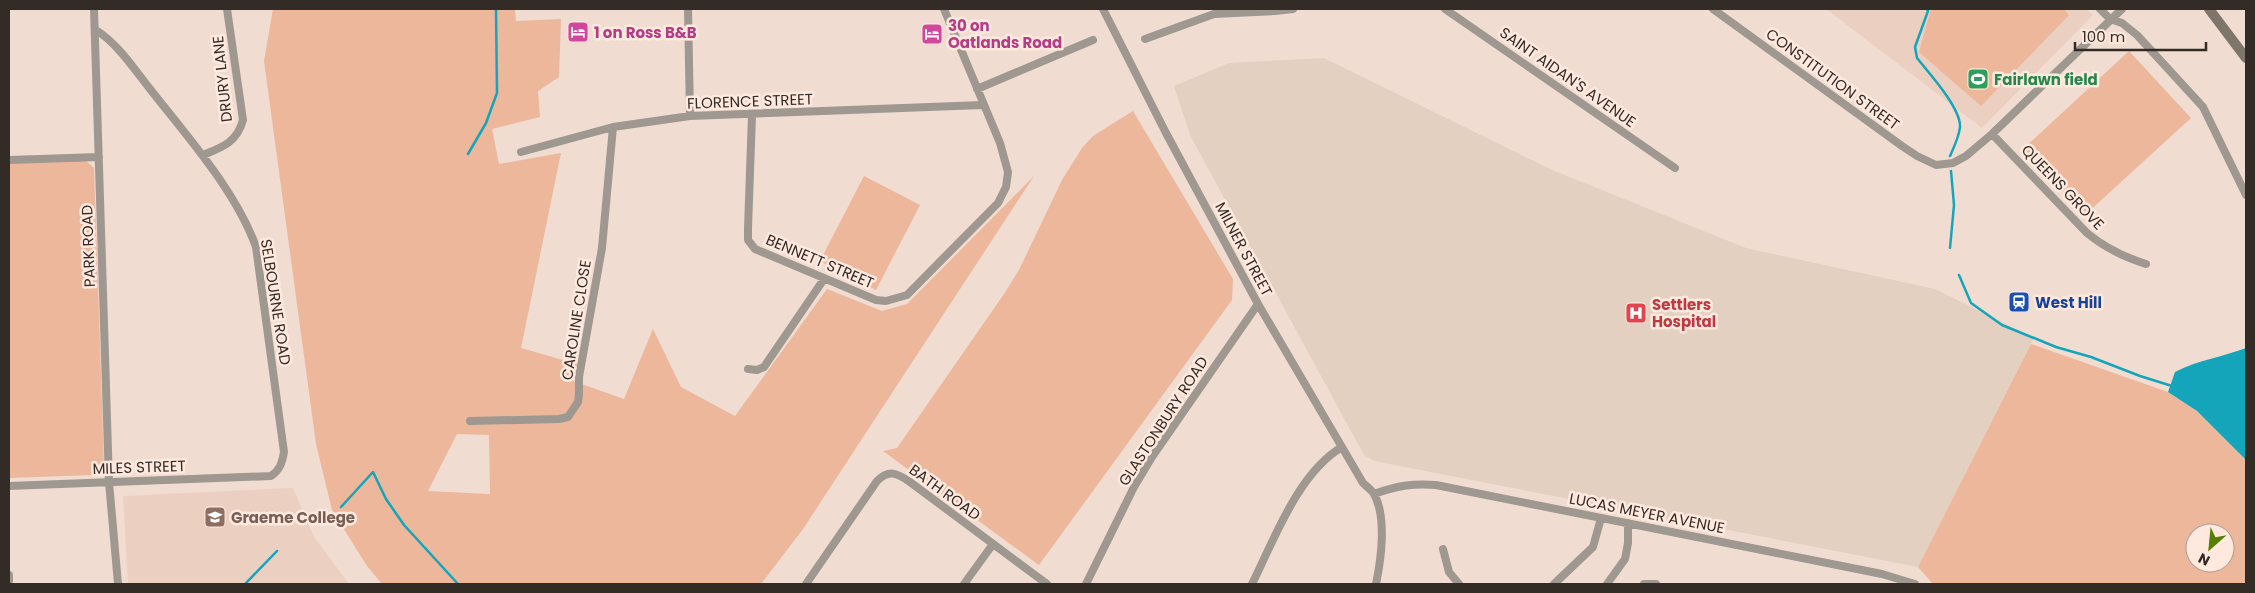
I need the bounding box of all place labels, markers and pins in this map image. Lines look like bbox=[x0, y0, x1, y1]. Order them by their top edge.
place label: 30 on Oatlands Road bbox=[948, 15, 1062, 53]
hotel icon: 1 on Ross B&B bbox=[566, 20, 590, 44]
place label: 1 on Ross B&B bbox=[594, 22, 697, 43]
hotel icon: 30 on Oatlands Road bbox=[920, 22, 944, 46]
sports icon: Fairlawn field bbox=[1966, 67, 1990, 91]
place label: Fairlawn field bbox=[1994, 69, 2098, 90]
station icon: West Hill bbox=[2007, 290, 2031, 314]
place label: West Hill bbox=[2035, 292, 2102, 313]
place label: Settlers Hospital bbox=[1652, 294, 1716, 332]
hospital icon: Settlers Hospital bbox=[1624, 301, 1648, 325]
school or university icon: Graeme College bbox=[203, 505, 227, 529]
place label: Graeme College bbox=[231, 507, 355, 528]

